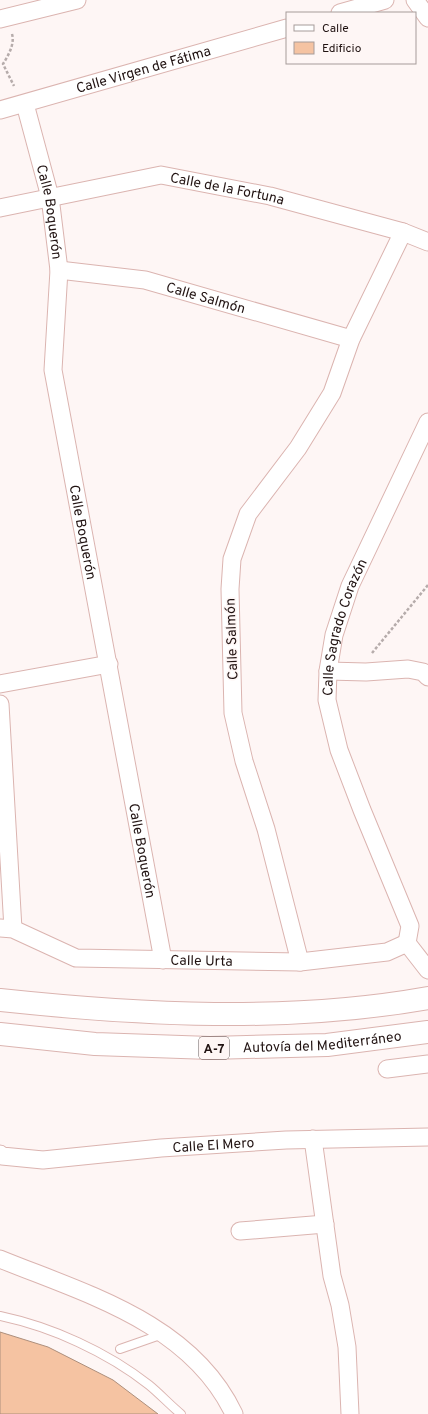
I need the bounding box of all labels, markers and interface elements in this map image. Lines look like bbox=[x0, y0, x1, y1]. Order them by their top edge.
legend bbox=[286, 12, 416, 64]
text: Calle bbox=[322, 21, 349, 37]
text: Edificio bbox=[322, 41, 362, 57]
street label: Calle Virgen de Fátima bbox=[74, 43, 213, 98]
street label: Calle Boquerón bbox=[32, 163, 65, 261]
street label: Calle de la Fortuna bbox=[169, 170, 286, 209]
street label: Calle Salmón bbox=[164, 279, 247, 318]
street label: Calle Boquerón bbox=[65, 484, 99, 581]
street label: Calle Sagrado Corazón bbox=[320, 556, 372, 696]
street label: Calle Salmón bbox=[223, 598, 242, 680]
street label: Calle Boquerón bbox=[124, 802, 158, 900]
street label: Calle Urta bbox=[170, 953, 233, 971]
street label: Autovía del Mediterráneo bbox=[243, 1028, 403, 1057]
road number: A-7 bbox=[199, 1037, 229, 1059]
street label: Calle El Mero bbox=[172, 1135, 255, 1157]

